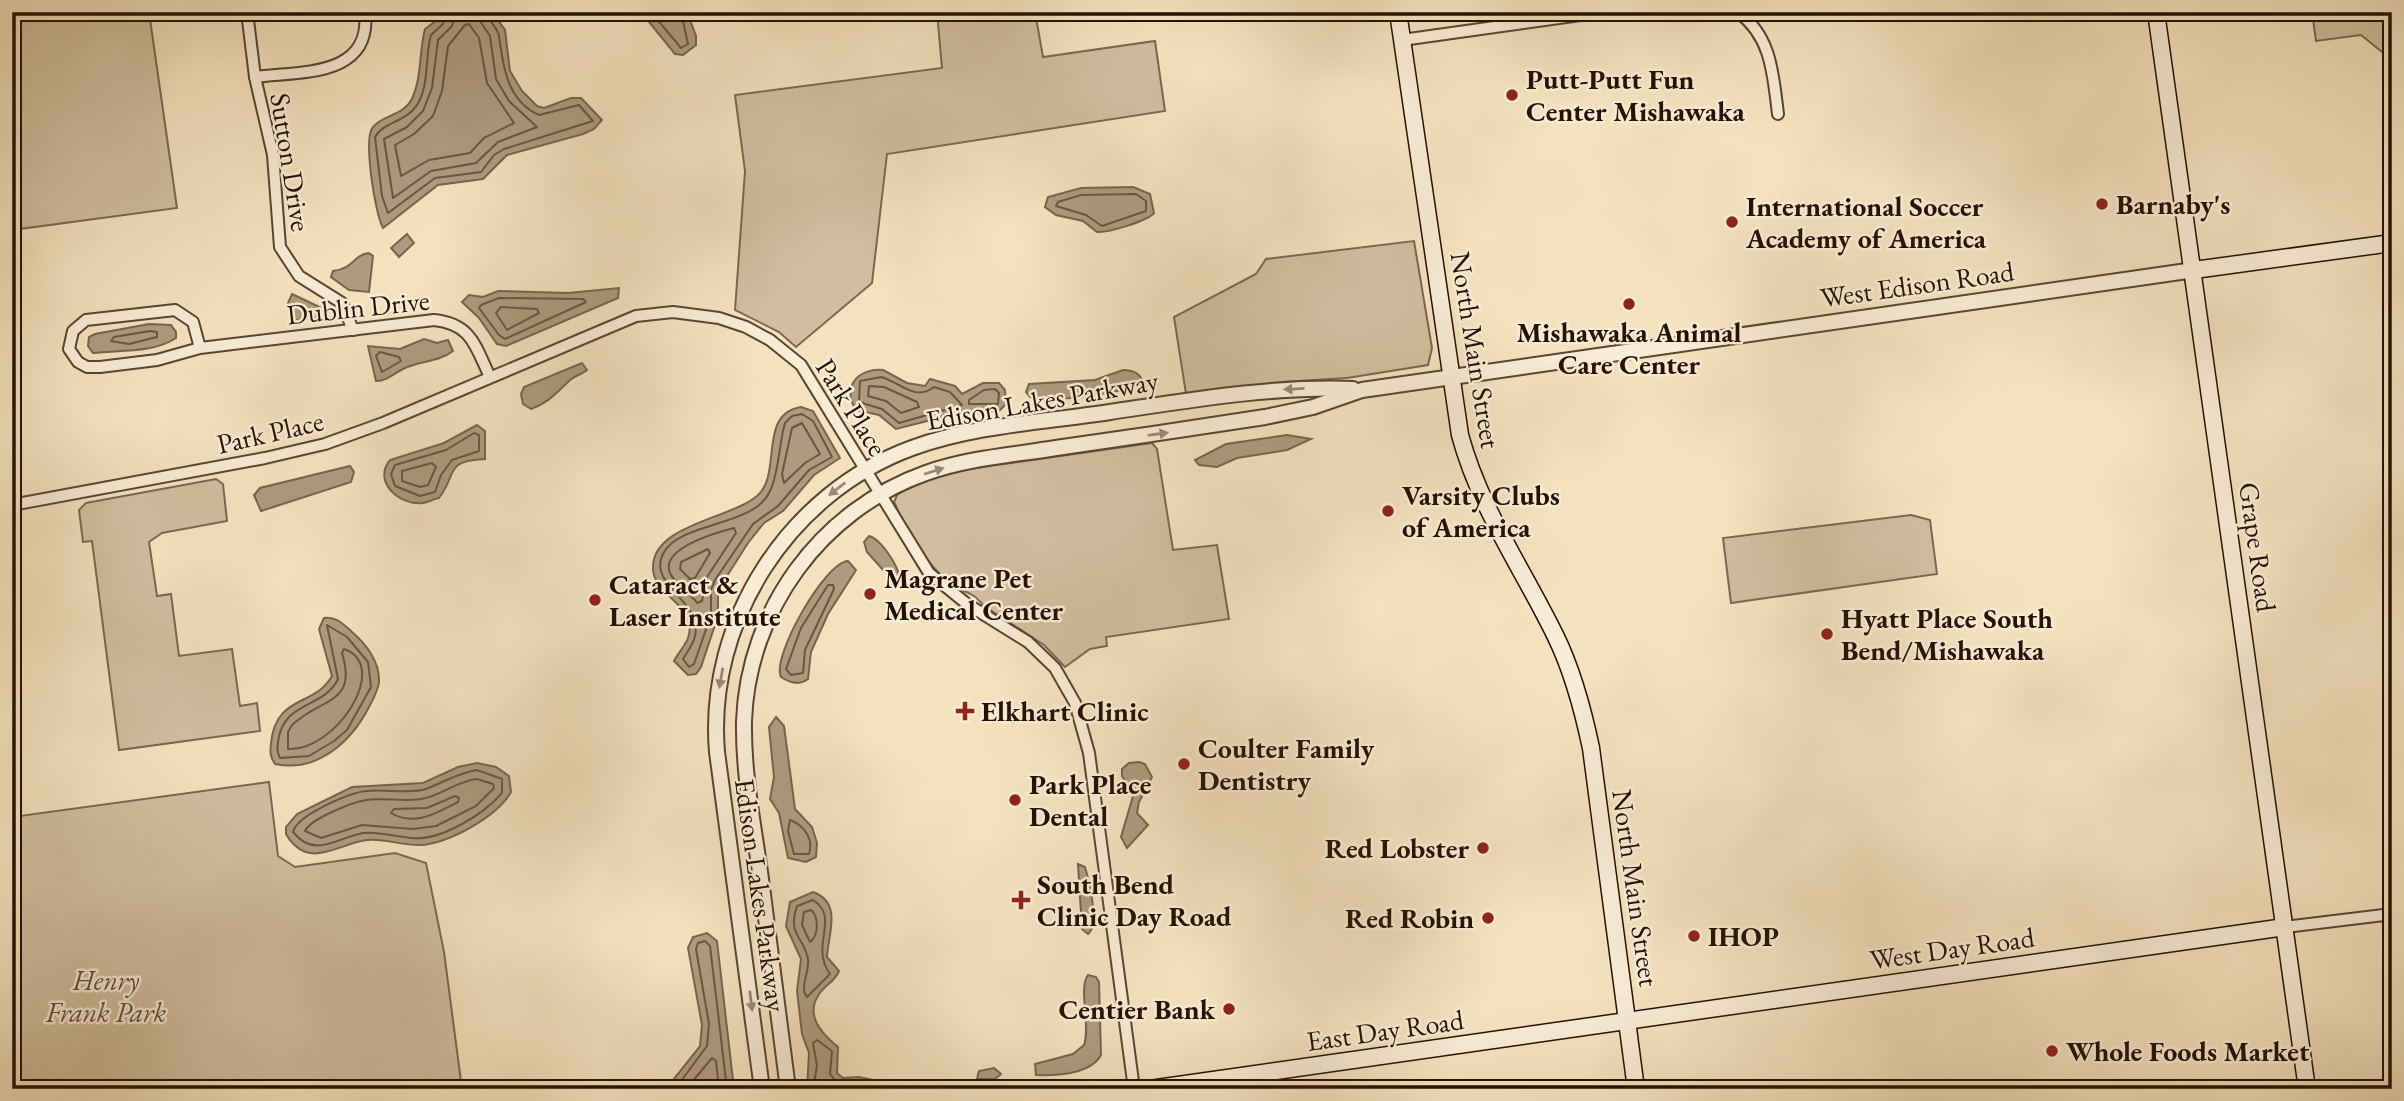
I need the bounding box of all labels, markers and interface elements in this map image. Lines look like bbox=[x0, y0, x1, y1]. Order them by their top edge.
place label: Putt-Putt Fun Center Mishawaka bbox=[1526, 61, 1746, 129]
marker: Putt-Putt Fun Center Mishawaka bbox=[1504, 87, 1520, 103]
street label: Sutton Drive bbox=[262, 90, 320, 234]
place label: Barnaby's bbox=[2116, 186, 2230, 222]
place label: International Soccer Academy of America bbox=[1745, 188, 1987, 256]
marker: Barnaby's bbox=[2094, 196, 2110, 212]
marker: International Soccer Academy of America bbox=[1724, 214, 1740, 230]
street label: North Main Street bbox=[1443, 249, 1509, 451]
street label: West Edison Road bbox=[1818, 252, 2017, 315]
street label: Dublin Drive bbox=[285, 282, 431, 332]
marker: Mishawaka Animal Care Center bbox=[1621, 296, 1637, 312]
place label: Mishawaka Animal Care Center bbox=[1516, 314, 1742, 382]
street label: Park Place bbox=[808, 351, 896, 463]
street label: Edison Lakes Parkway bbox=[923, 362, 1162, 438]
one-way arrow bbox=[1282, 384, 1304, 395]
street label: Park Place bbox=[213, 402, 327, 462]
one-way arrow bbox=[1147, 428, 1169, 439]
one-way arrow bbox=[923, 465, 944, 476]
place label: Varsity Clubs of America bbox=[1402, 477, 1560, 545]
street label: Grape Road bbox=[2231, 480, 2285, 615]
one-way arrow bbox=[829, 482, 847, 497]
marker: Varsity Clubs of America bbox=[1380, 503, 1396, 519]
place label: Magrane Pet Medical Center bbox=[884, 560, 1064, 628]
place label: Cataract & Laser Institute bbox=[609, 566, 781, 634]
marker: Magrane Pet Medical Center bbox=[862, 586, 878, 602]
marker: Cataract & Laser Institute bbox=[587, 592, 603, 608]
place label: Hyatt Place South Bend/Mishawaka bbox=[1841, 600, 2053, 668]
marker: Hyatt Place South Bend/Mishawaka bbox=[1819, 626, 1835, 642]
one-way arrow bbox=[715, 667, 726, 689]
place label: Elkhart Clinic bbox=[981, 693, 1149, 729]
marker: Elkhart Clinic bbox=[955, 701, 975, 721]
place label: Coulter Family Dentistry bbox=[1198, 730, 1375, 798]
marker: Coulter Family Dentistry bbox=[1176, 756, 1192, 772]
place label: Park Place Dental bbox=[1029, 766, 1151, 834]
street label: Edison Lakes Parkway bbox=[727, 776, 795, 1015]
street label: North Main Street bbox=[1604, 787, 1668, 989]
marker: Park Place Dental bbox=[1007, 792, 1023, 808]
place label: Red Lobster bbox=[1325, 830, 1469, 866]
marker: Red Lobster bbox=[1475, 840, 1491, 856]
place label: South Bend Clinic Day Road bbox=[1037, 866, 1232, 934]
marker: South Bend Clinic Day Road bbox=[1011, 890, 1031, 910]
place label: Red Robin bbox=[1345, 900, 1474, 936]
marker: Red Robin bbox=[1480, 910, 1496, 926]
place label: IHOP bbox=[1708, 918, 1779, 954]
street label: West Day Road bbox=[1867, 919, 2037, 977]
marker: IHOP bbox=[1686, 928, 1702, 944]
park label: Henry Frank Park bbox=[45, 962, 167, 1030]
one-way arrow bbox=[745, 990, 756, 1012]
place label: Centier Bank bbox=[1058, 991, 1216, 1027]
marker: Centier Bank bbox=[1221, 1001, 1237, 1017]
street label: East Day Road bbox=[1304, 1001, 1467, 1059]
place label: Whole Foods Market bbox=[2066, 1033, 2310, 1069]
marker: Whole Foods Market bbox=[2044, 1043, 2060, 1059]

